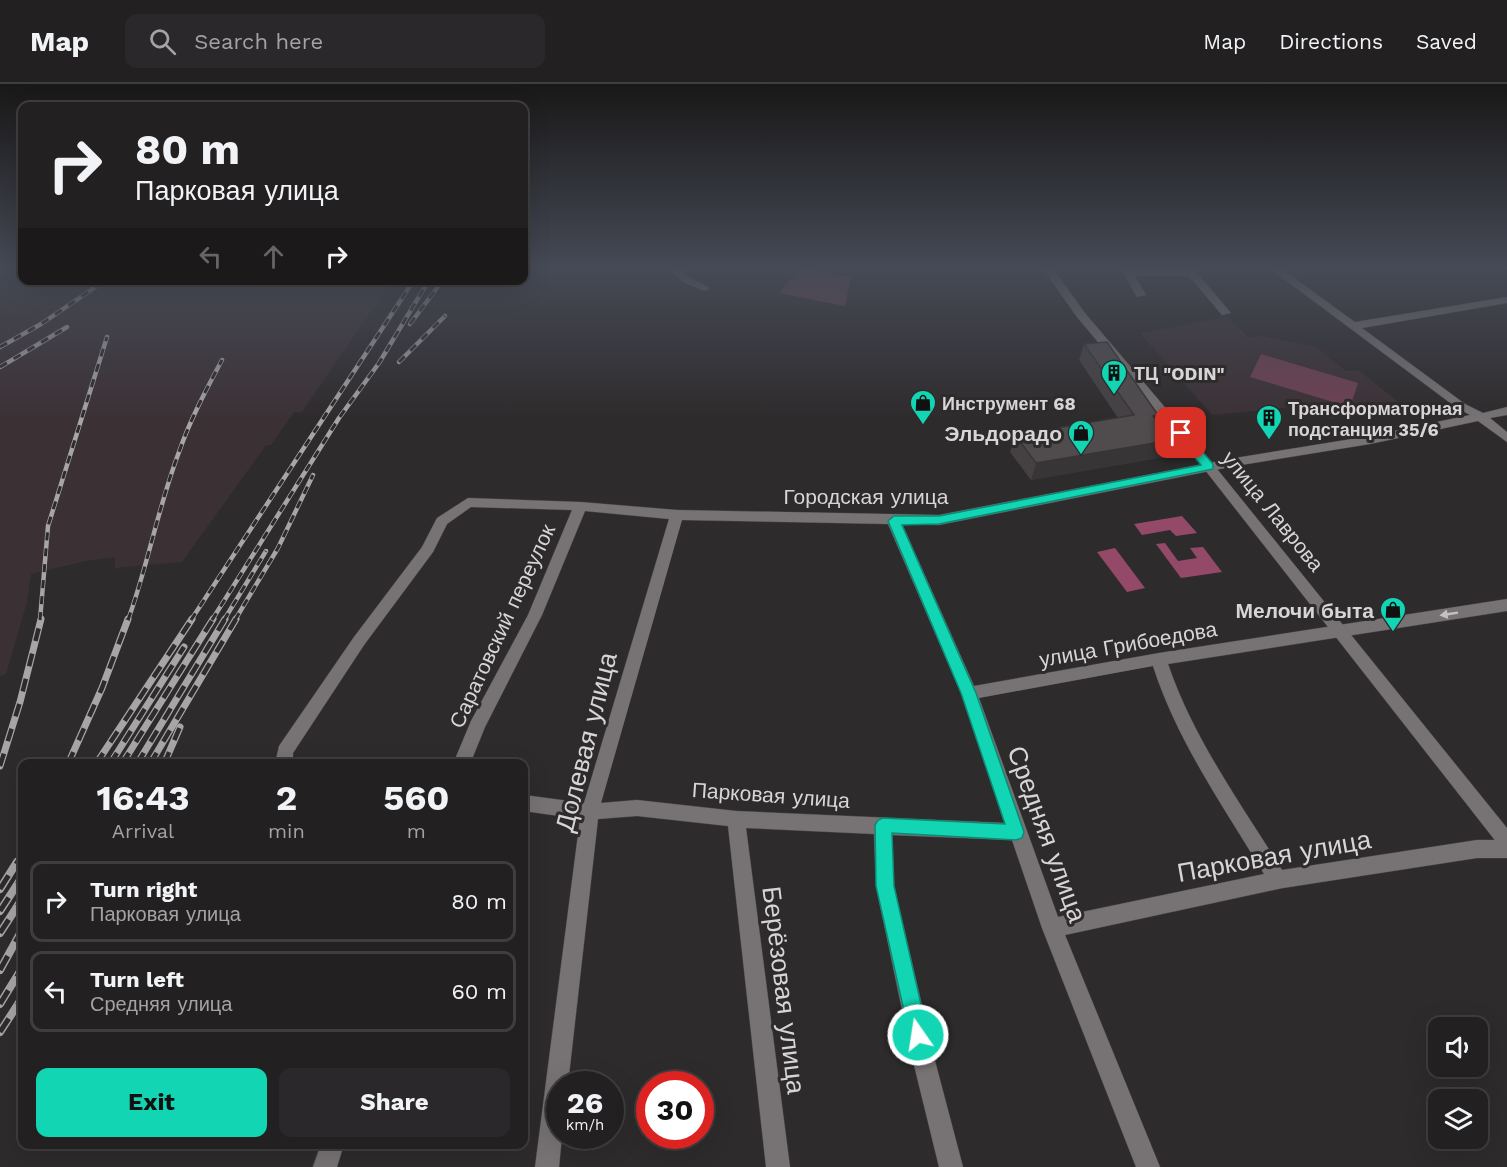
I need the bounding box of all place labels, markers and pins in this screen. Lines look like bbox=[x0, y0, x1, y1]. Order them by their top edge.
building icon: ТЦ "ODIN" bbox=[1099, 358, 1129, 396]
place label: ТЦ "ODIN" bbox=[1134, 363, 1225, 384]
shop icon: Инструмент 68 bbox=[908, 388, 938, 426]
place label: Инструмент 68 bbox=[942, 393, 1076, 414]
place label: Трансформаторная подстанция 35/6 bbox=[1288, 398, 1463, 440]
building icon: Трансформаторная подстанция 35/6 bbox=[1254, 403, 1284, 441]
pin bbox=[1155, 407, 1206, 458]
shop icon: Эльдорадо bbox=[1066, 418, 1096, 456]
place label: Эльдорадо bbox=[945, 421, 1062, 446]
shop icon: Мелочи быта bbox=[1378, 595, 1408, 633]
place label: Мелочи быта bbox=[1235, 598, 1374, 623]

